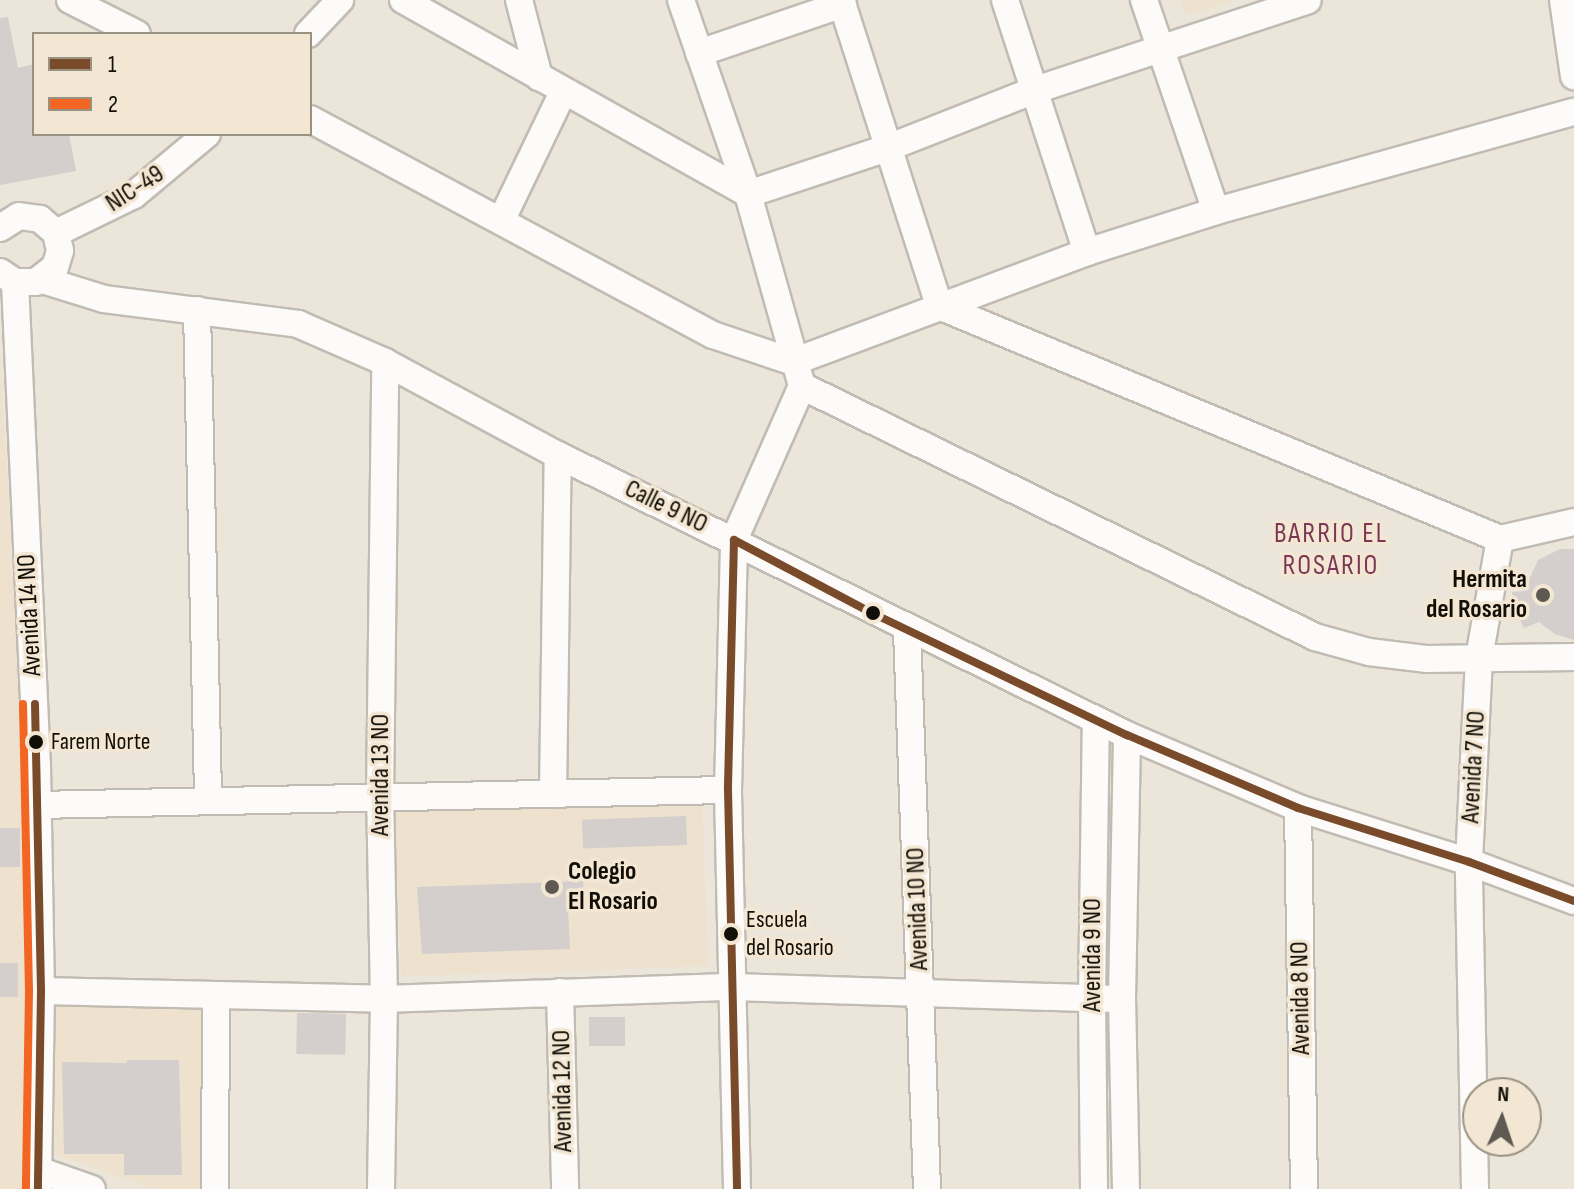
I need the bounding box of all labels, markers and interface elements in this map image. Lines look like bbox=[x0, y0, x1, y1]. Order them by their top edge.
legend bbox=[32, 32, 312, 136]
text: 1 bbox=[108, 50, 116, 79]
text: 2 bbox=[108, 90, 118, 119]
street label: NIC-49 bbox=[100, 159, 170, 219]
street label: Calle 9 NO bbox=[620, 474, 712, 540]
district label: BARRIO EL ROSARIO bbox=[1274, 517, 1388, 583]
street label: Avenida 14 NO bbox=[11, 553, 49, 677]
place label: Hermita del Rosario bbox=[1426, 564, 1527, 626]
marker: Hermita del Rosario bbox=[1534, 586, 1552, 604]
unlabelled marker bbox=[865, 605, 881, 621]
street label: Avenida 7 NO bbox=[1455, 710, 1493, 824]
street label: Avenida 13 NO bbox=[365, 714, 397, 836]
place label: Farem Norte bbox=[51, 728, 150, 756]
marker: Farem Norte bbox=[28, 734, 44, 750]
street label: Avenida 10 NO bbox=[900, 847, 936, 971]
place label: Colegio El Rosario bbox=[568, 856, 658, 918]
marker: Colegio El Rosario bbox=[543, 878, 561, 896]
street label: Avenida 9 NO bbox=[1077, 898, 1109, 1012]
place label: Escuela del Rosario bbox=[746, 906, 834, 962]
marker: Escuela del Rosario bbox=[723, 926, 739, 942]
street label: Avenida 8 NO bbox=[1284, 941, 1318, 1055]
street label: Avenida 12 NO bbox=[546, 1030, 580, 1152]
north arrow bbox=[1462, 1077, 1542, 1157]
text: N bbox=[1497, 1081, 1510, 1108]

